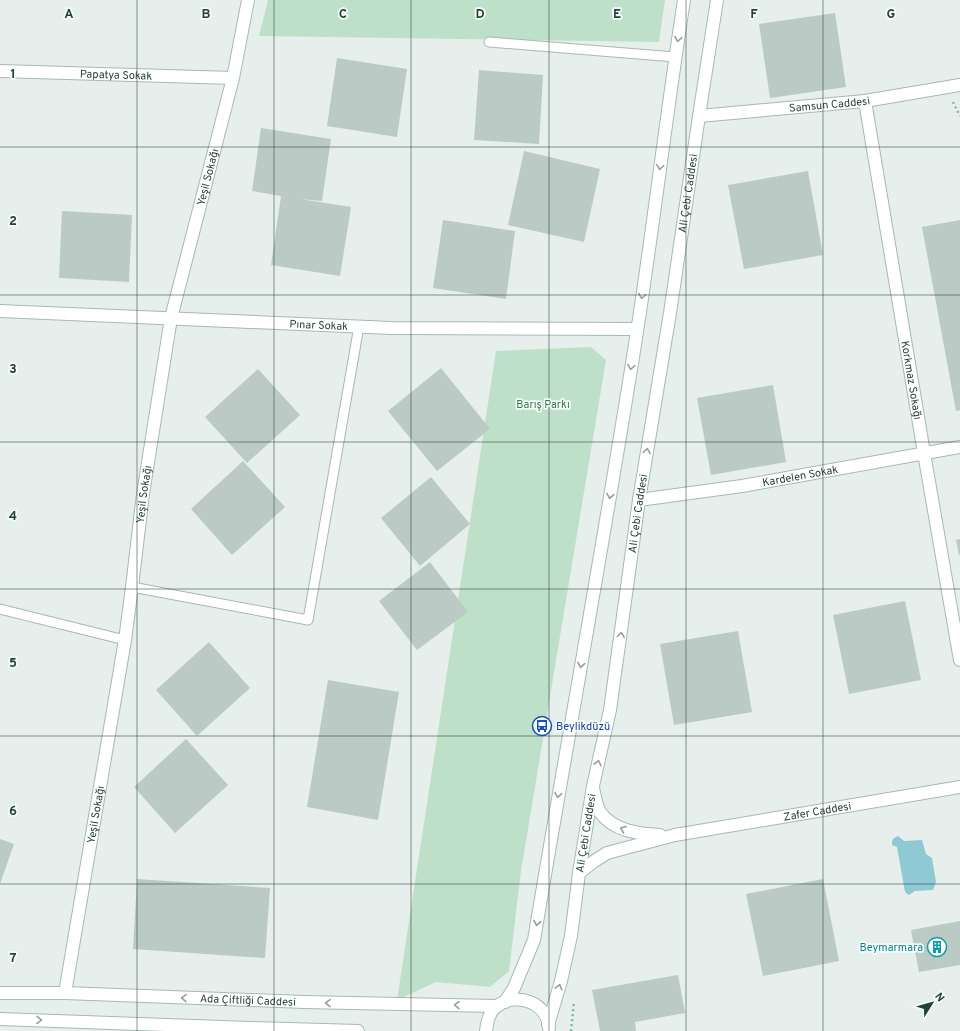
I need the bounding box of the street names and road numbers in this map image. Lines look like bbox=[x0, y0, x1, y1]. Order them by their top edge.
street label: Papatya Sokak bbox=[80, 67, 152, 84]
street label: Samsun Caddesi bbox=[788, 94, 871, 116]
street label: Yeşil Sokağı bbox=[194, 147, 222, 207]
street label: Ali Çebi Caddesi bbox=[676, 153, 701, 234]
street label: Pınar Sokak bbox=[289, 318, 348, 334]
street label: Korkmaz Sokağı bbox=[897, 340, 924, 421]
street label: Kardelen Sokak bbox=[761, 463, 839, 490]
street label: Yeşil Sokağı bbox=[134, 464, 155, 524]
street label: Ali Çebi Caddesi bbox=[626, 473, 651, 554]
street label: Yeşil Sokağı bbox=[85, 785, 108, 845]
street label: Ali Çebi Caddesi bbox=[573, 793, 600, 874]
street label: Zafer Caddesi bbox=[782, 799, 852, 825]
street label: Ada Çiftliği Caddesi bbox=[200, 992, 296, 1010]

